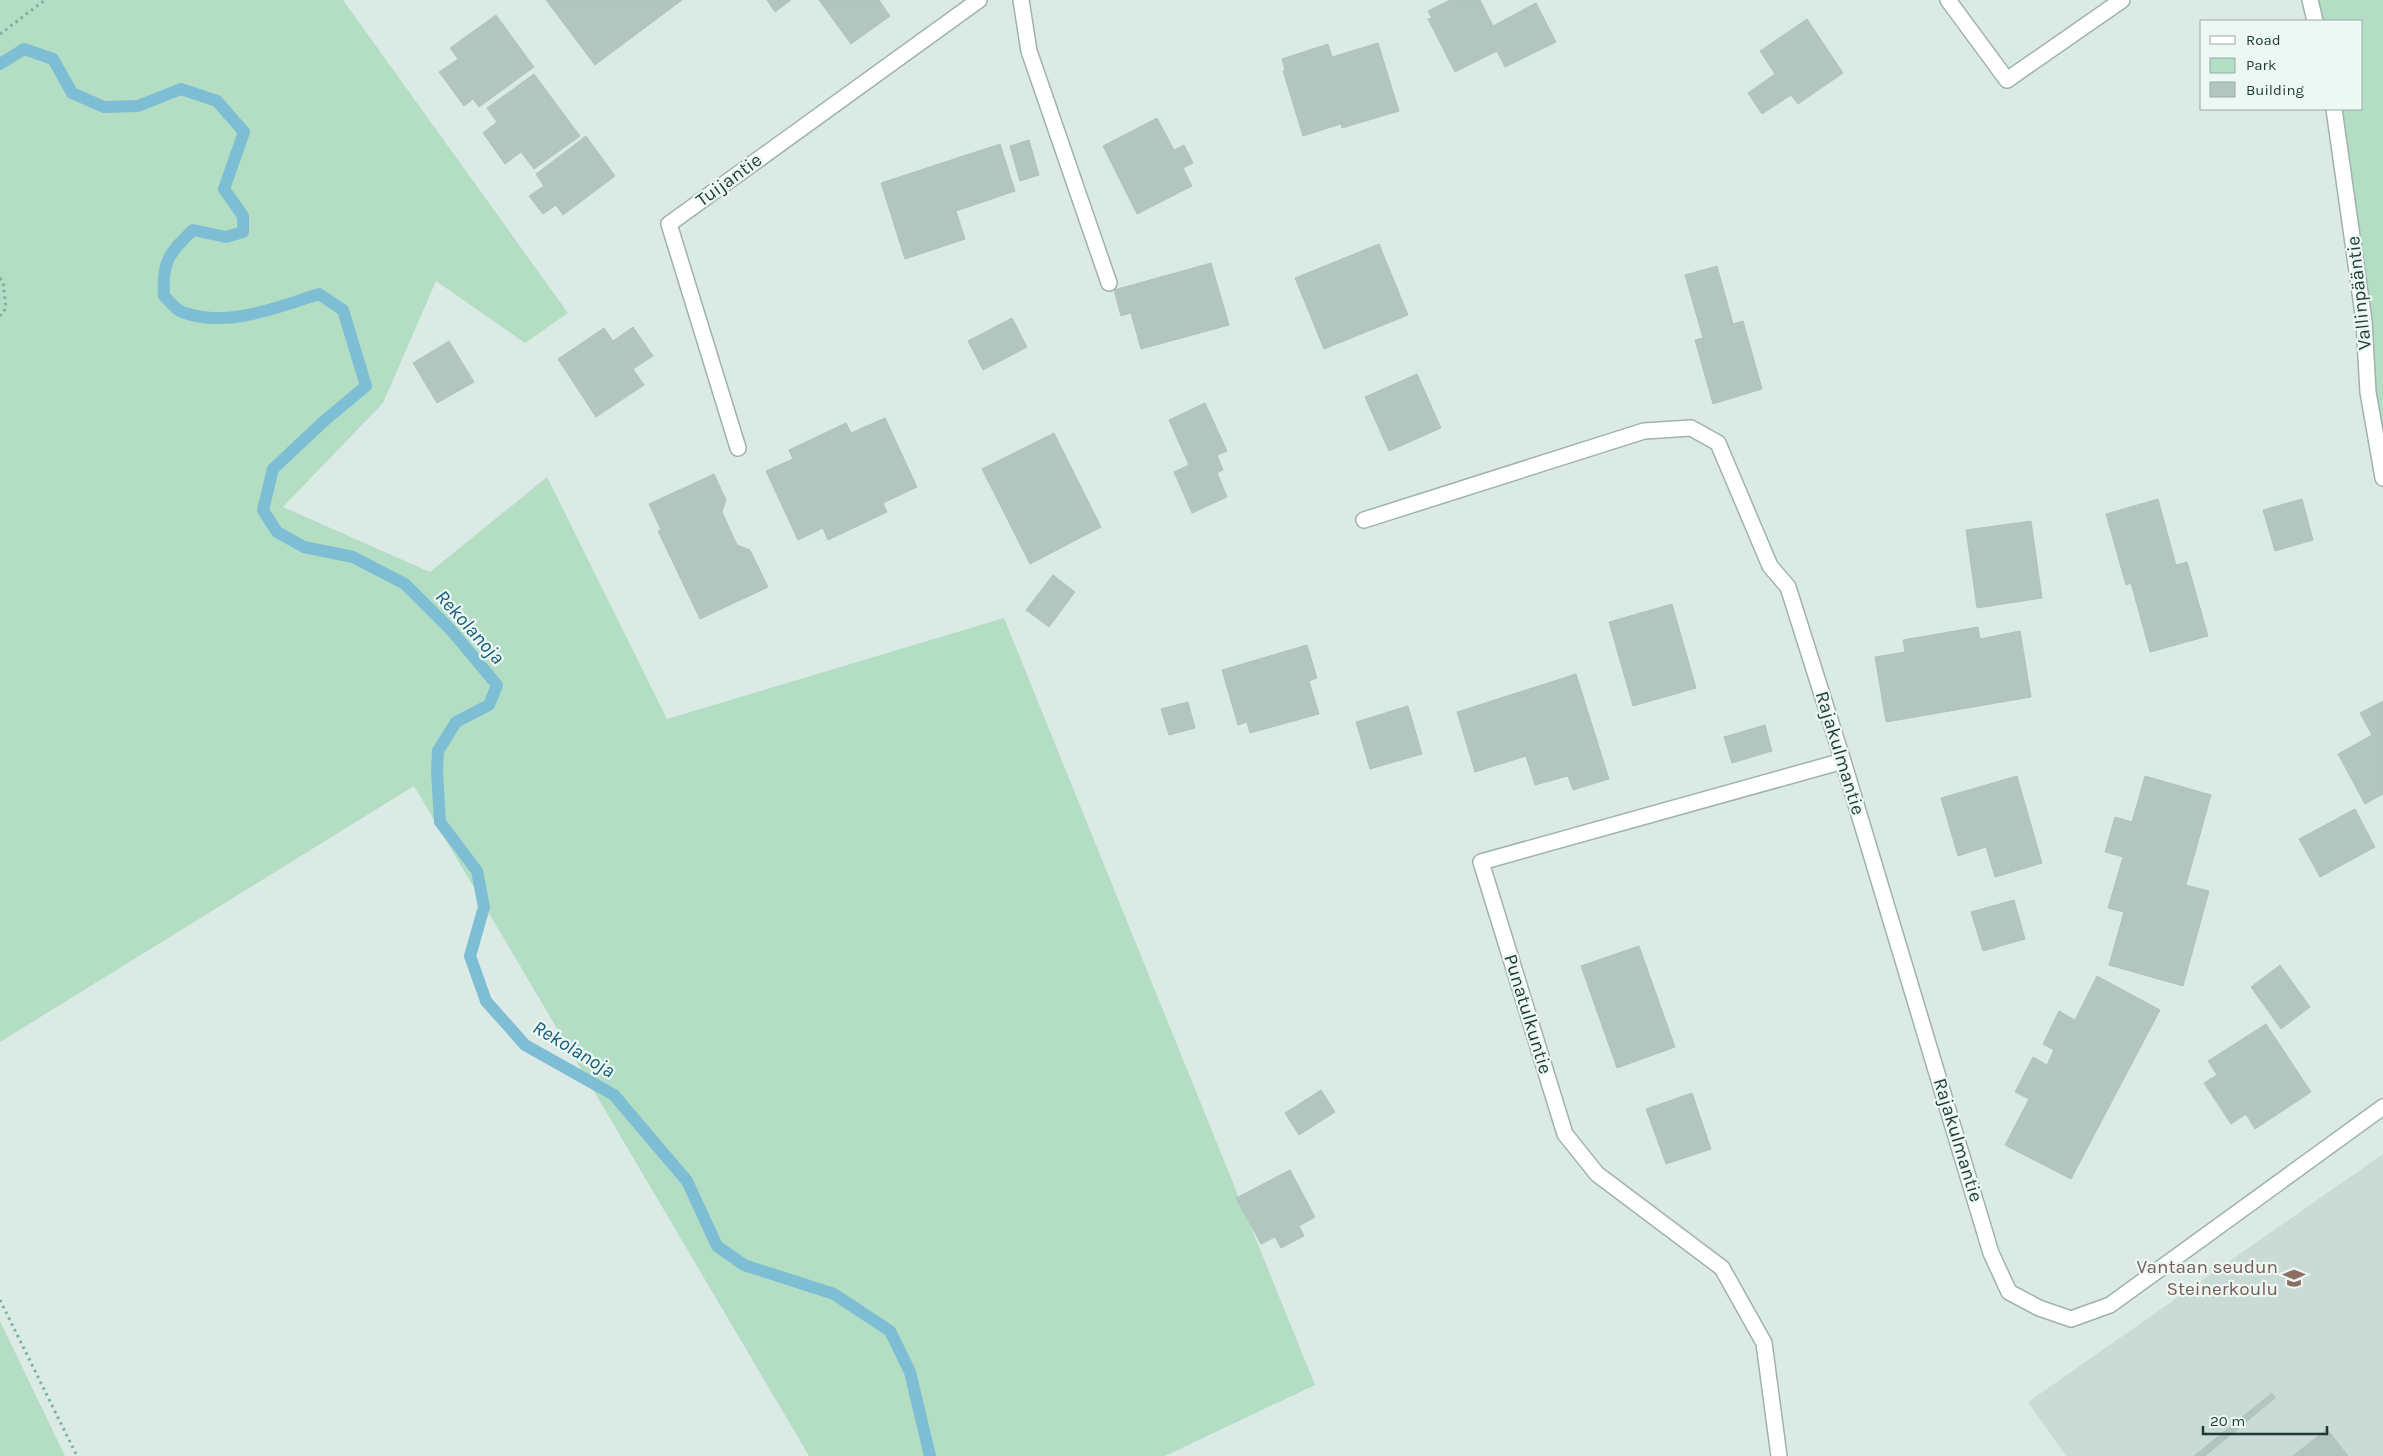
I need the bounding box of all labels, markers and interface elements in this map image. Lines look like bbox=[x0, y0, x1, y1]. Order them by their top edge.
legend bbox=[2200, 20, 2363, 110]
text: Road bbox=[2246, 31, 2281, 49]
text: Park bbox=[2246, 56, 2276, 74]
text: Building bbox=[2246, 81, 2304, 99]
street label: Tuijantie bbox=[692, 149, 766, 211]
street label: Vallinpääntie bbox=[2342, 235, 2376, 351]
water label: Rekolanoja bbox=[431, 585, 509, 669]
street label: Rajakulmantie bbox=[1811, 688, 1869, 818]
street label: Punatulkuntie bbox=[1499, 951, 1557, 1077]
water label: Rekolanoja bbox=[529, 1015, 619, 1083]
street label: Rajakulmantie bbox=[1929, 1075, 1987, 1205]
place label: Vantaan seudun Steinerkoulu bbox=[2136, 1256, 2278, 1300]
school or university icon: Vantaan seudun Steinerkoulu bbox=[2281, 1265, 2307, 1291]
scale bar bbox=[2203, 1404, 2327, 1436]
text: 20 m bbox=[2210, 1412, 2245, 1430]

